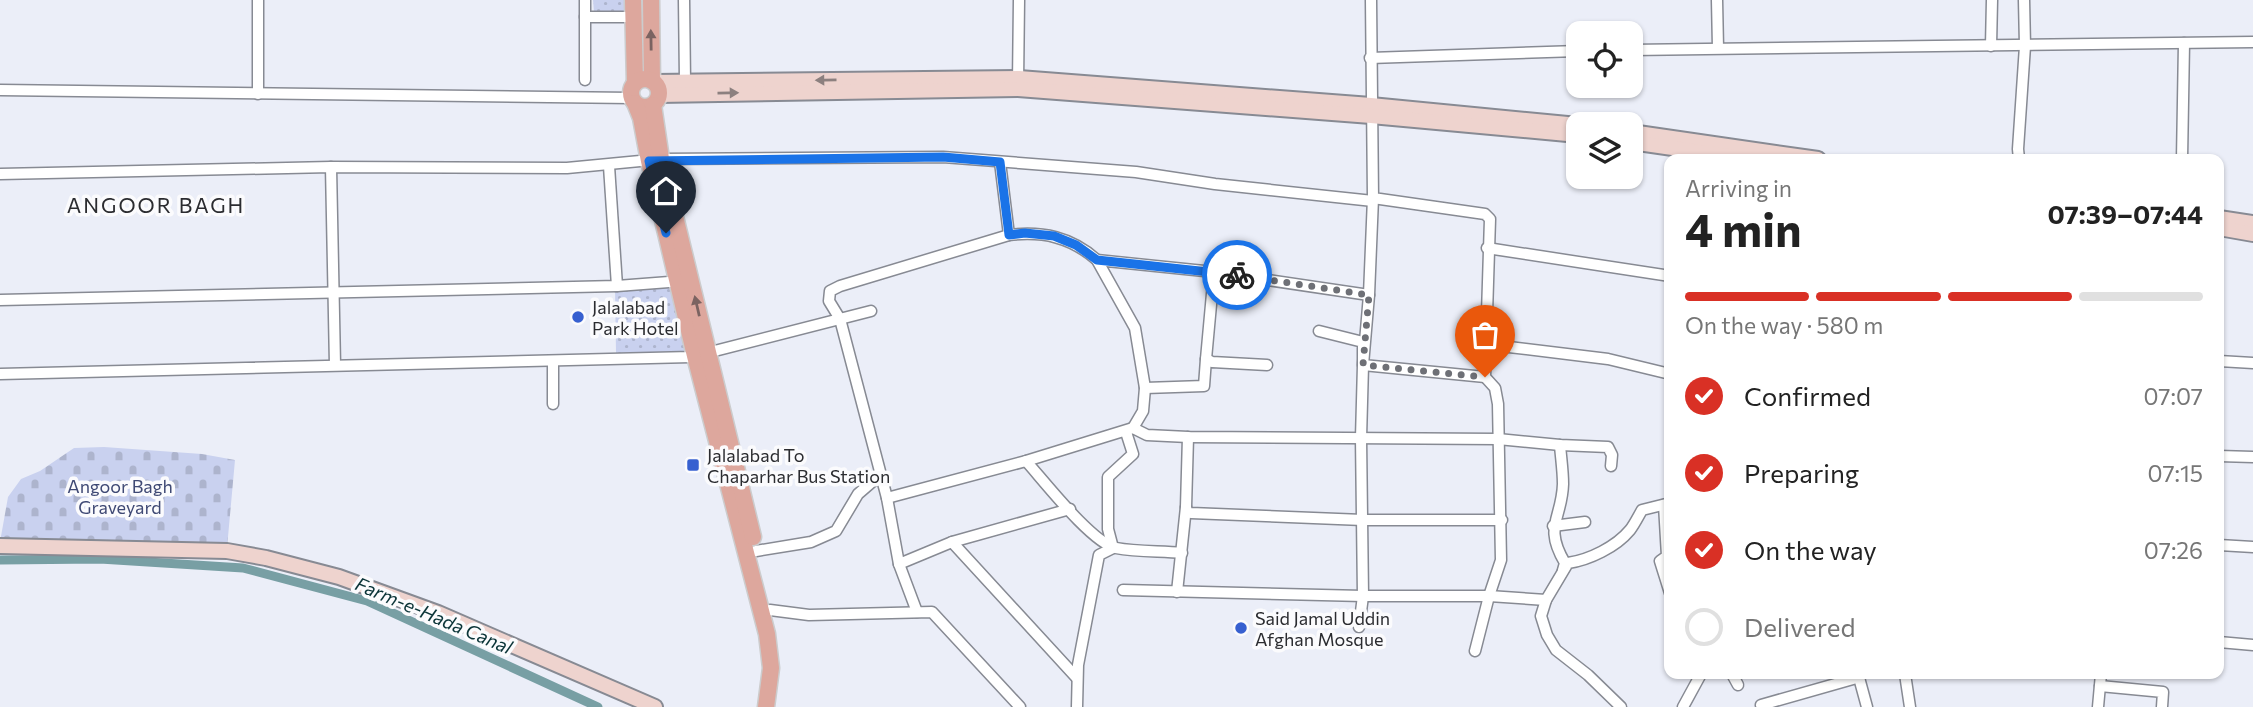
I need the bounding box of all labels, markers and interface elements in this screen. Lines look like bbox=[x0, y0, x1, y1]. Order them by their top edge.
map controls bbox=[1566, 21, 1643, 189]
button: locate bbox=[1566, 21, 1643, 98]
one-way arrow bbox=[645, 29, 657, 51]
one-way arrow bbox=[815, 74, 837, 85]
one-way arrow bbox=[717, 88, 739, 99]
button: layers bbox=[1566, 112, 1643, 189]
pin bbox=[636, 161, 696, 233]
icon: home bbox=[647, 172, 685, 210]
text: Arriving in bbox=[1685, 174, 1792, 202]
district label: ANGOOR BAGH bbox=[67, 192, 245, 217]
text: 07:39–07:44 bbox=[2048, 198, 2203, 229]
text: 4 min bbox=[1685, 200, 1802, 256]
courier bbox=[1202, 240, 1272, 310]
icon: bike bbox=[1218, 256, 1256, 294]
one-way arrow bbox=[691, 295, 702, 317]
place label: Jalalabad Park Hotel bbox=[592, 296, 679, 339]
pin bbox=[1455, 305, 1515, 377]
marker: Jalalabad Park Hotel bbox=[570, 309, 586, 325]
text: On the way · 580 m bbox=[1685, 311, 1883, 339]
icon: bag bbox=[1466, 316, 1504, 354]
icon: check bbox=[1685, 377, 1723, 415]
text: Confirmed bbox=[1744, 380, 1871, 411]
text: 07:07 bbox=[2143, 382, 2203, 410]
place label: Jalalabad To Chaparhar Bus Station bbox=[707, 444, 890, 487]
icon: check bbox=[1685, 454, 1723, 492]
marker: Jalalabad To Chaparhar Bus Station bbox=[685, 457, 701, 473]
text: Preparing bbox=[1744, 457, 1859, 488]
text: 07:15 bbox=[2147, 459, 2203, 487]
park label: Angoor Bagh Graveyard bbox=[67, 475, 173, 518]
icon: check bbox=[1685, 531, 1723, 569]
text: On the way bbox=[1744, 534, 1877, 565]
text: 07:26 bbox=[2144, 536, 2203, 564]
water label: Farm-e-Hada Canal bbox=[352, 572, 517, 659]
place label: Said Jamal Uddin Afghan Mosque bbox=[1255, 607, 1390, 650]
text: Delivered bbox=[1744, 611, 1855, 642]
marker: Said Jamal Uddin Afghan Mosque bbox=[1233, 620, 1249, 636]

